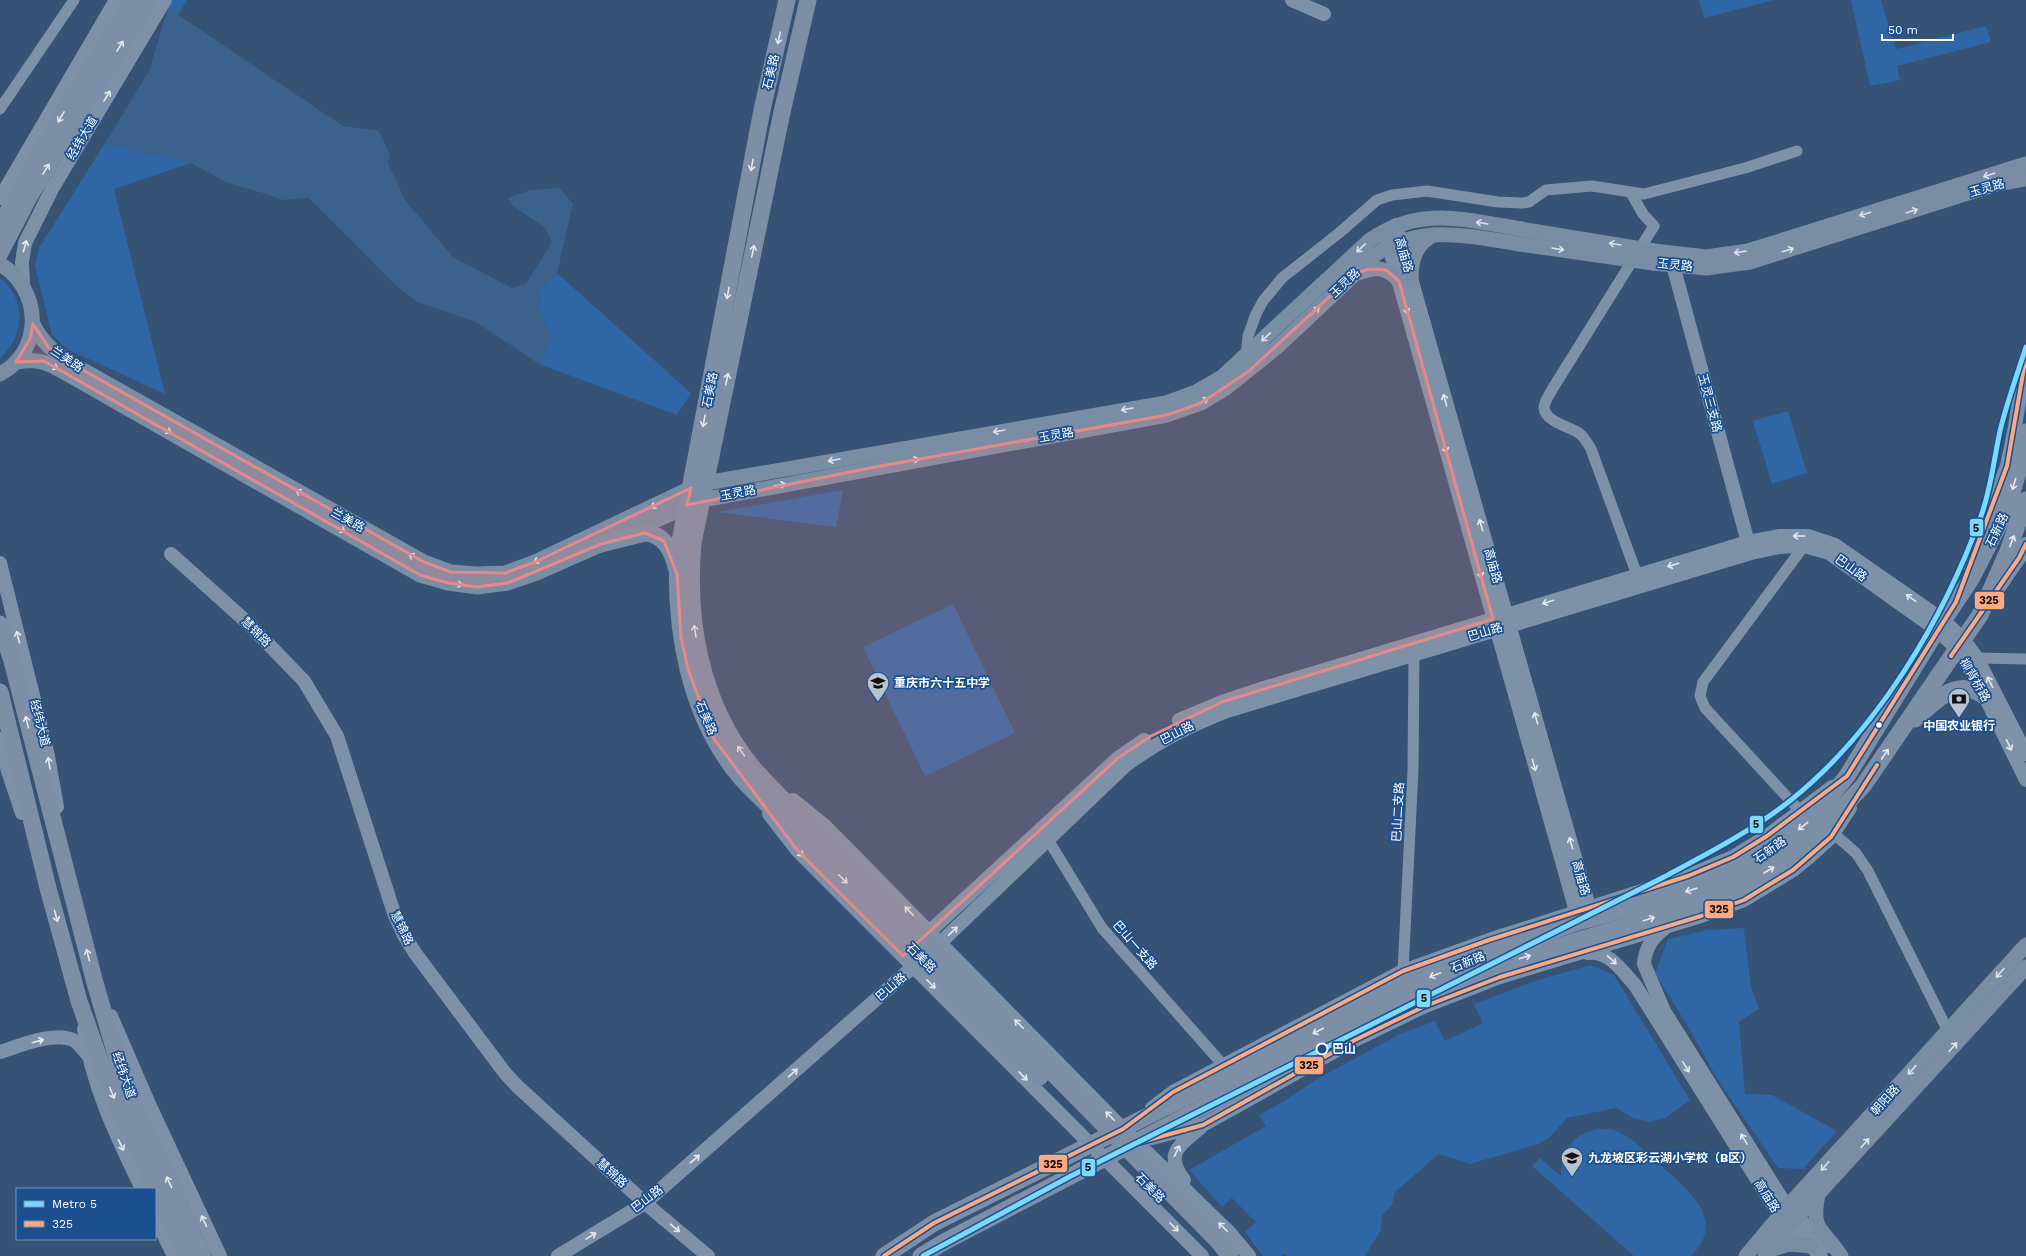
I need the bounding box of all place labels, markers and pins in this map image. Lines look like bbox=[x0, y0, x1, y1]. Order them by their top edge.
school or university icon: 重庆市六十五中学 bbox=[865, 670, 891, 703]
place label: 重庆市六十五中学 bbox=[894, 676, 990, 690]
bank icon: 中国农业银行 bbox=[1946, 686, 1972, 719]
place label: 中国农业银行 bbox=[1923, 719, 1995, 733]
unlabelled marker bbox=[1874, 720, 1884, 730]
marker: 巴山 bbox=[1315, 1042, 1329, 1056]
place label: 巴山 bbox=[1332, 1042, 1356, 1056]
school or university icon: 九龙坡区彩云湖小学校（B区） bbox=[1559, 1145, 1585, 1178]
place label: 九龙坡区彩云湖小学校（B区） bbox=[1588, 1151, 1752, 1165]

